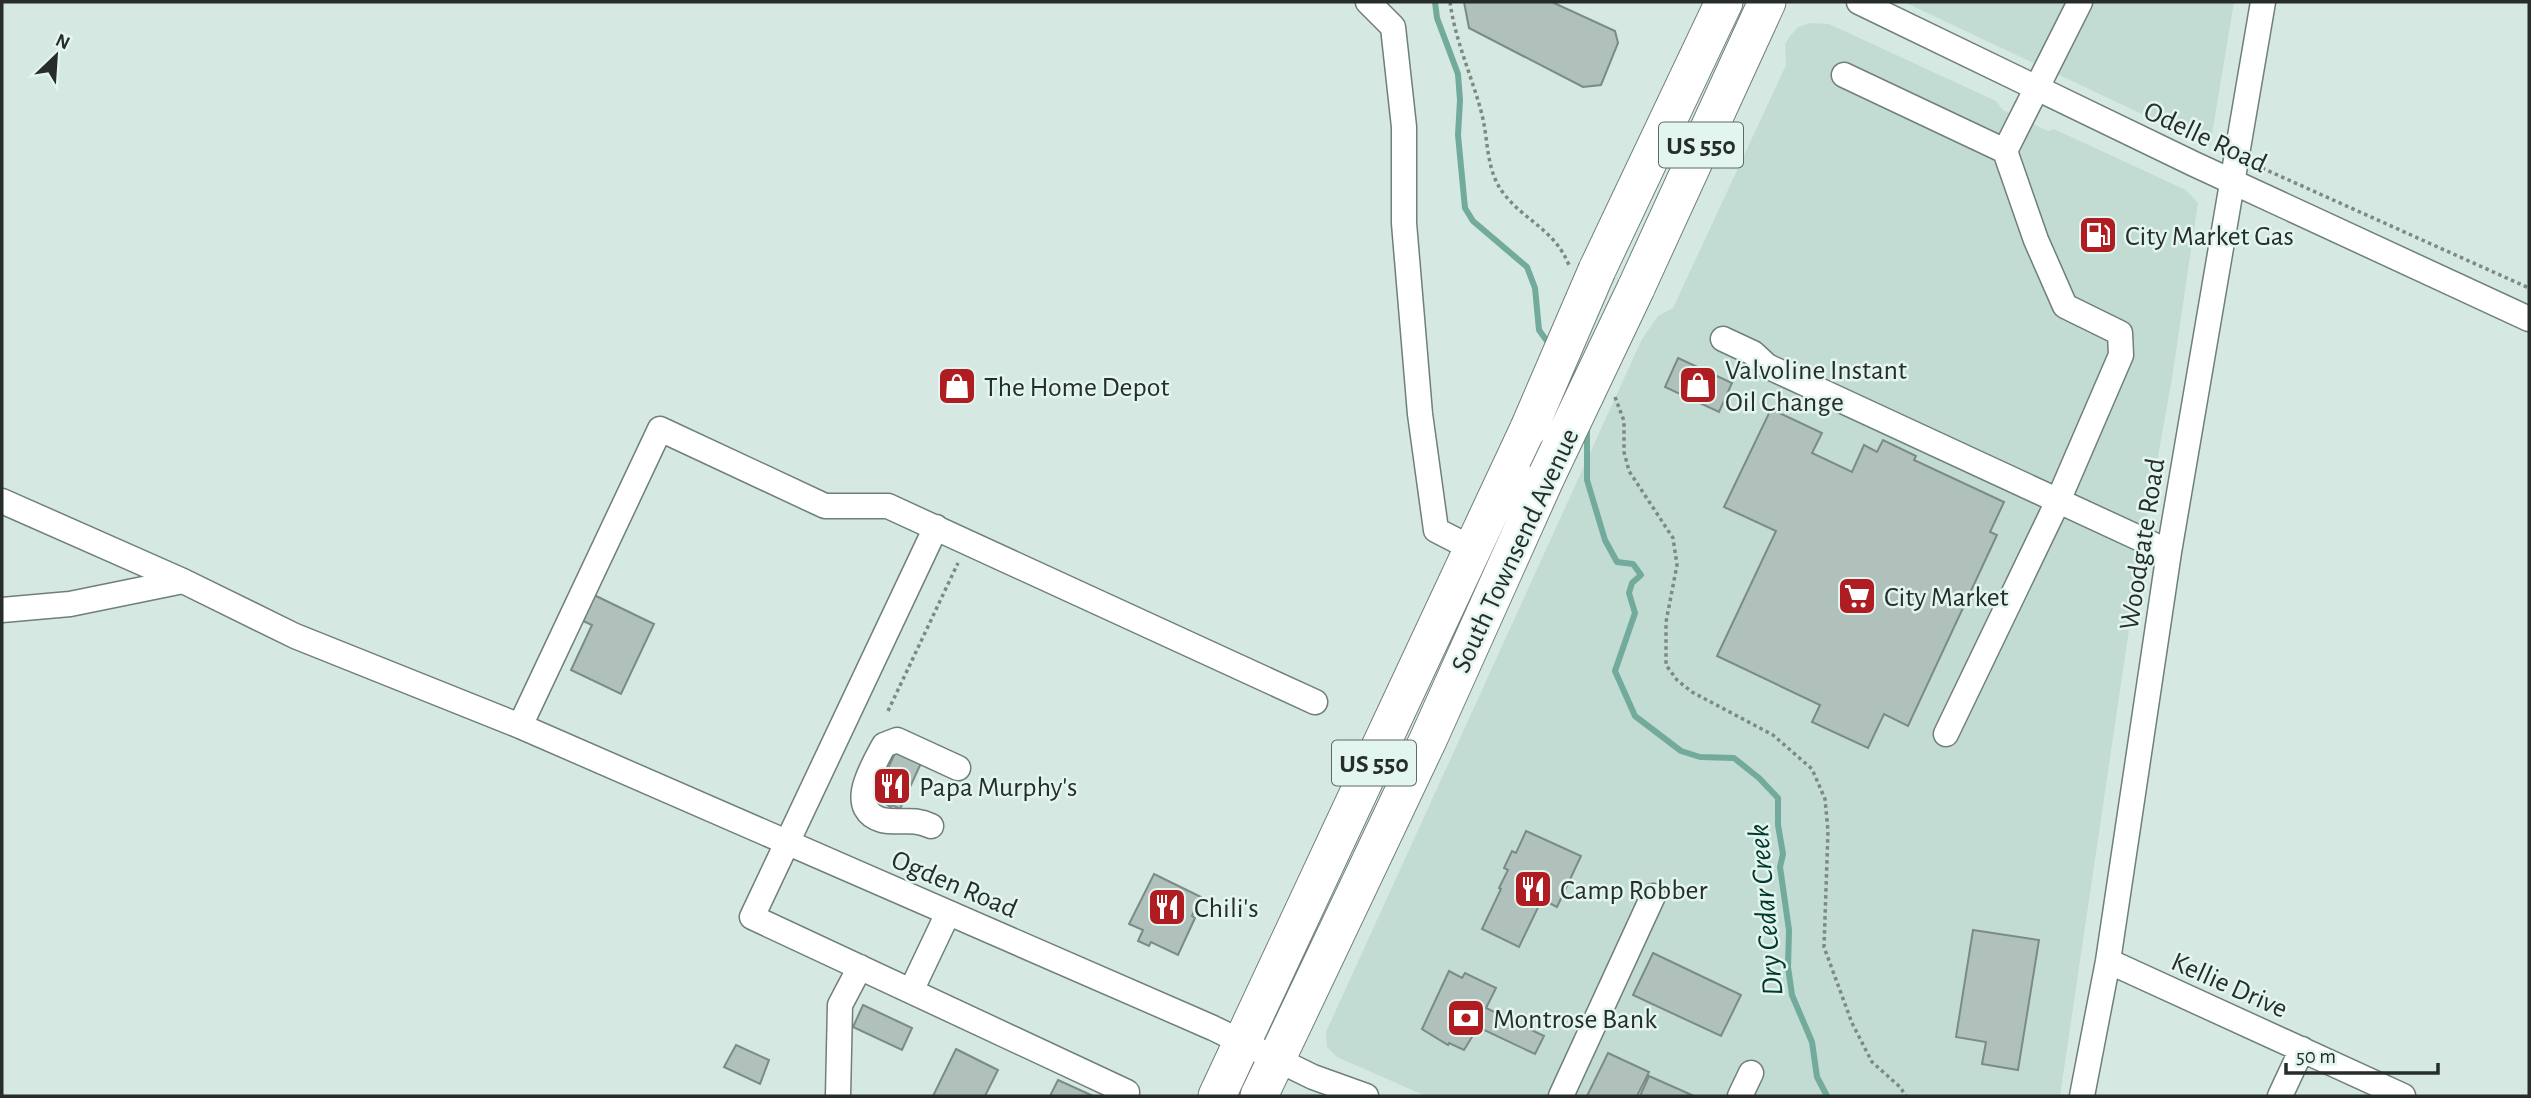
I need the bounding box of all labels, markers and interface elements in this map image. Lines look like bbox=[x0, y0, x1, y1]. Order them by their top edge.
north arrow bbox=[21, 21, 91, 91]
text: N bbox=[53, 31, 73, 53]
street label: Odelle Road bbox=[2139, 97, 2271, 178]
road number: US 550 bbox=[1659, 122, 1743, 168]
fuel station icon: City Market Gas bbox=[2077, 214, 2119, 256]
place label: City Market Gas bbox=[2125, 223, 2294, 251]
place label: Valvoline Instant Oil Change bbox=[1725, 357, 1907, 417]
shop icon: Valvoline Instant Oil Change bbox=[1677, 364, 1719, 406]
shop icon: The Home Depot bbox=[936, 365, 978, 407]
place label: The Home Depot bbox=[984, 374, 1170, 402]
street label: South Townsend Avenue bbox=[1447, 424, 1585, 677]
street label: Woodgate Road bbox=[2116, 456, 2170, 632]
supermarket icon: City Market bbox=[1836, 575, 1878, 617]
place label: City Market bbox=[1884, 584, 2009, 612]
road number: US 550 bbox=[1332, 740, 1416, 786]
restaurant icon: Papa Murphy's bbox=[871, 765, 913, 807]
place label: Papa Murphy's bbox=[919, 774, 1077, 802]
water label: Dry Cedar Creek bbox=[1744, 823, 1788, 997]
street label: Ogden Road bbox=[887, 846, 1021, 924]
restaurant icon: Camp Robber bbox=[1512, 868, 1554, 910]
place label: Camp Robber bbox=[1560, 877, 1708, 905]
restaurant icon: Chili's bbox=[1146, 886, 1188, 928]
place label: Chili's bbox=[1194, 895, 1259, 923]
street label: Kellie Drive bbox=[2167, 948, 2292, 1024]
bank icon: Montrose Bank bbox=[1445, 997, 1487, 1039]
place label: Montrose Bank bbox=[1493, 1006, 1657, 1034]
scale bar bbox=[2286, 1032, 2438, 1076]
text: 50 m bbox=[2296, 1046, 2336, 1067]

